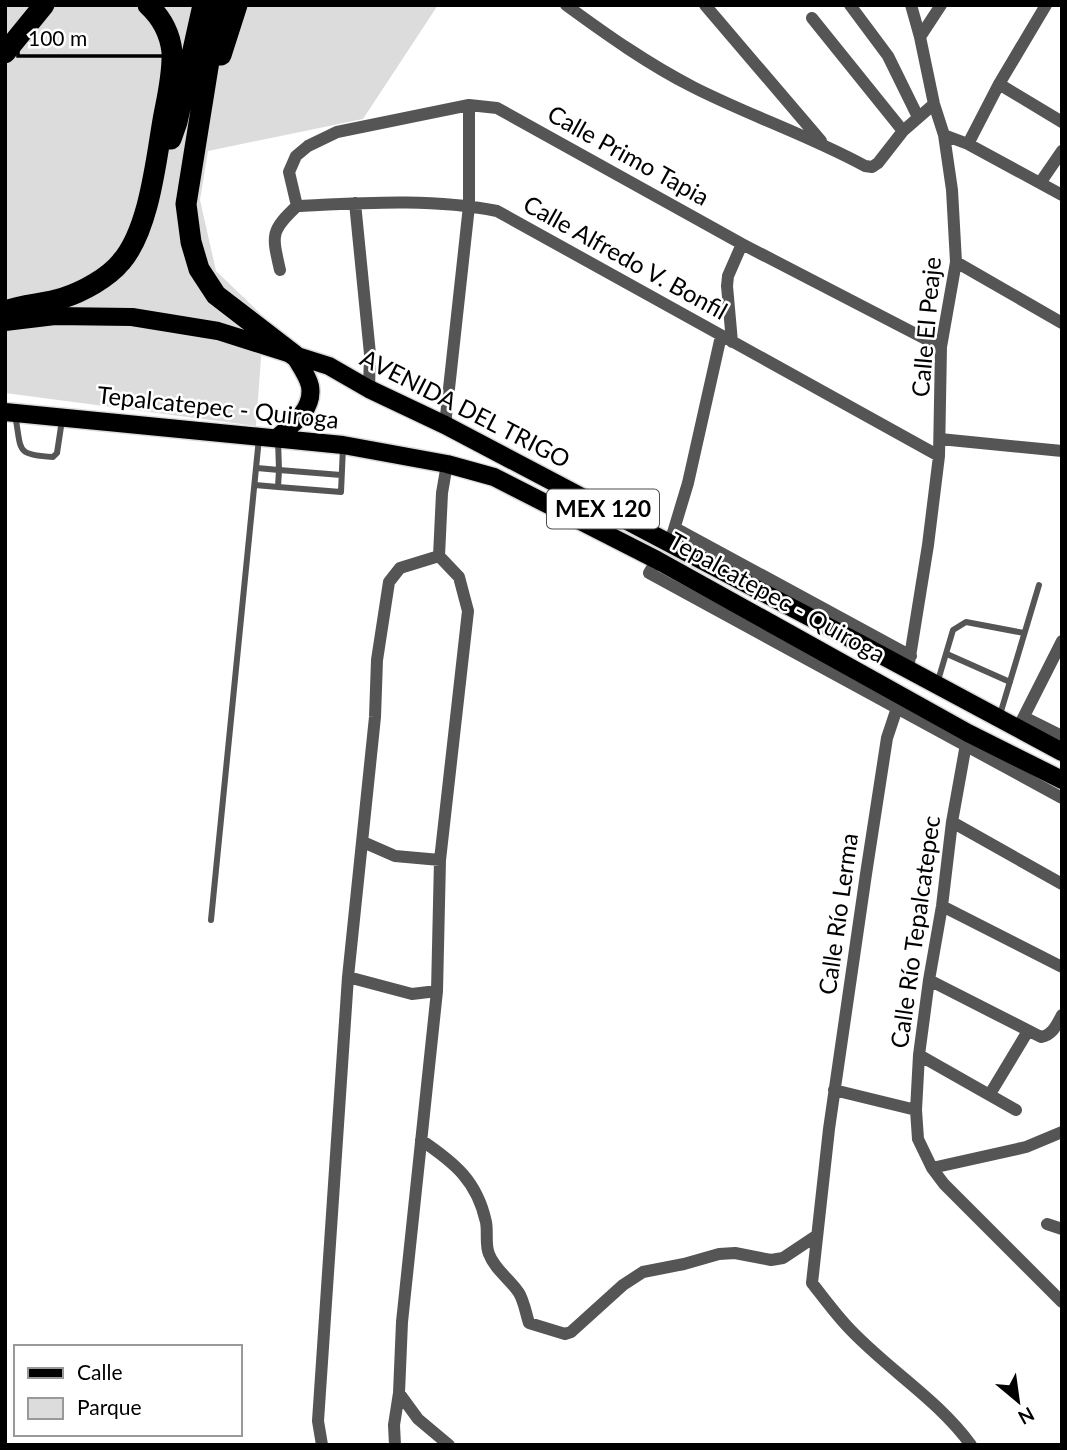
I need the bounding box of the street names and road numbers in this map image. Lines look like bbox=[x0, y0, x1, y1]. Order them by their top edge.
street label: Calle Primo Tapia bbox=[543, 98, 715, 211]
street label: Calle Alfredo V. Bonfil bbox=[519, 189, 733, 325]
street label: Calle El Peaje bbox=[905, 256, 946, 398]
street label: AVENIDA DEL TRIGO bbox=[356, 342, 575, 473]
street label: Tepalcatepec - Quiroga bbox=[96, 379, 340, 434]
road number: MEX 120 bbox=[547, 489, 659, 528]
street label: Tepalcatepec - Quiroga bbox=[665, 525, 891, 668]
street label: Calle Río Tepalcatepec bbox=[884, 814, 945, 1050]
street label: Calle Río Lerma bbox=[812, 831, 863, 997]

